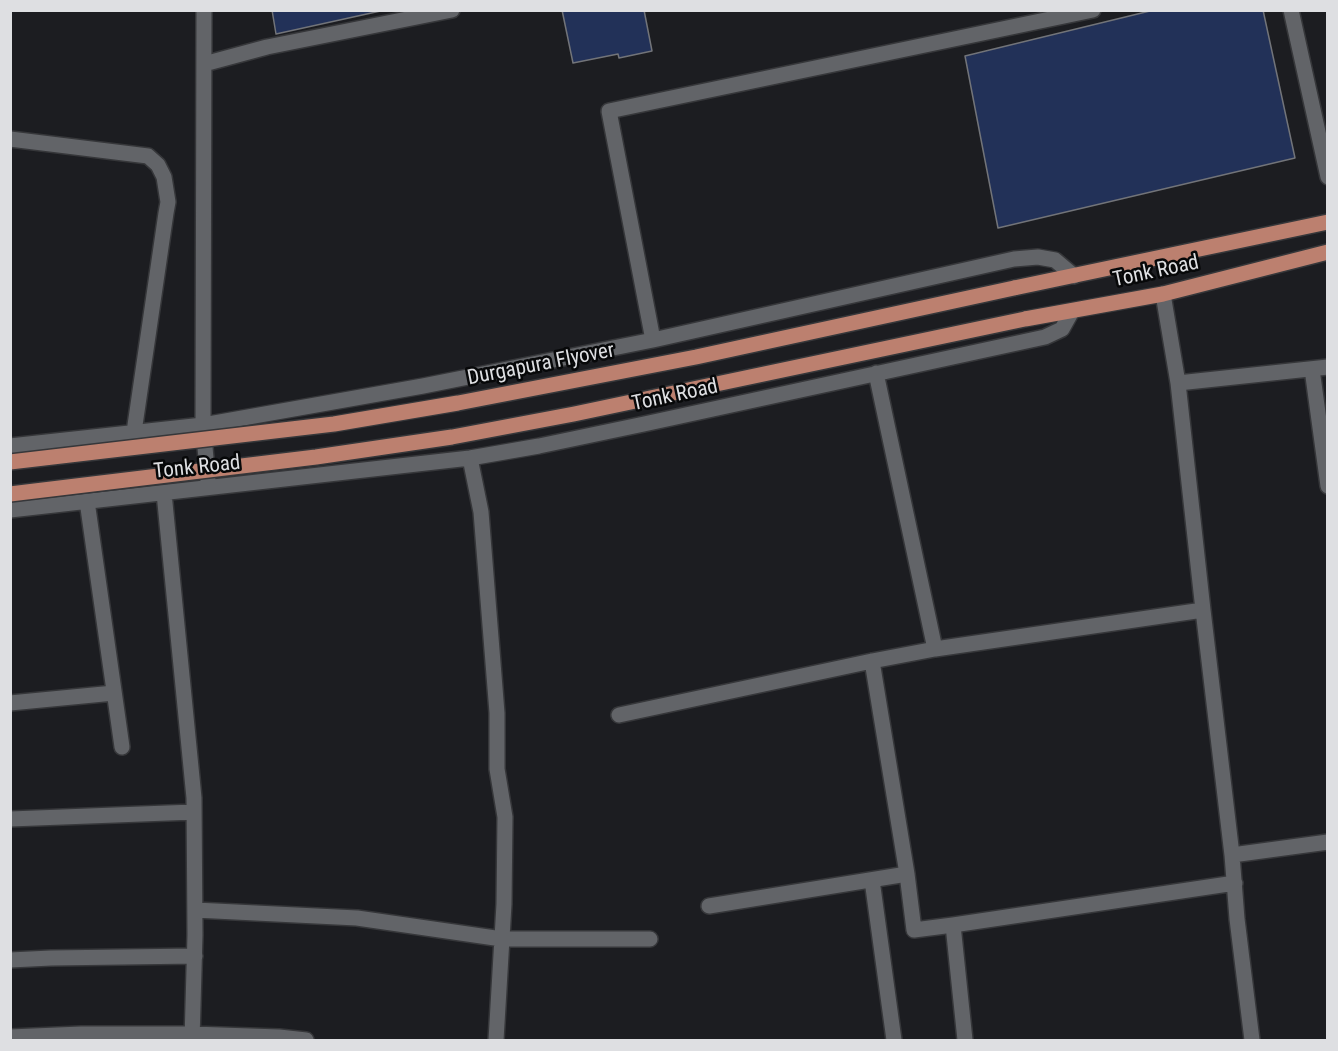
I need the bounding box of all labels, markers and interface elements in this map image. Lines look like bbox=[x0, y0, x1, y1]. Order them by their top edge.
street label: Tonk Road bbox=[1111, 251, 1201, 293]
street label: Durgapura Flyover bbox=[465, 338, 617, 392]
street label: Tonk Road bbox=[630, 375, 720, 417]
street label: Tonk Road bbox=[152, 451, 242, 485]

